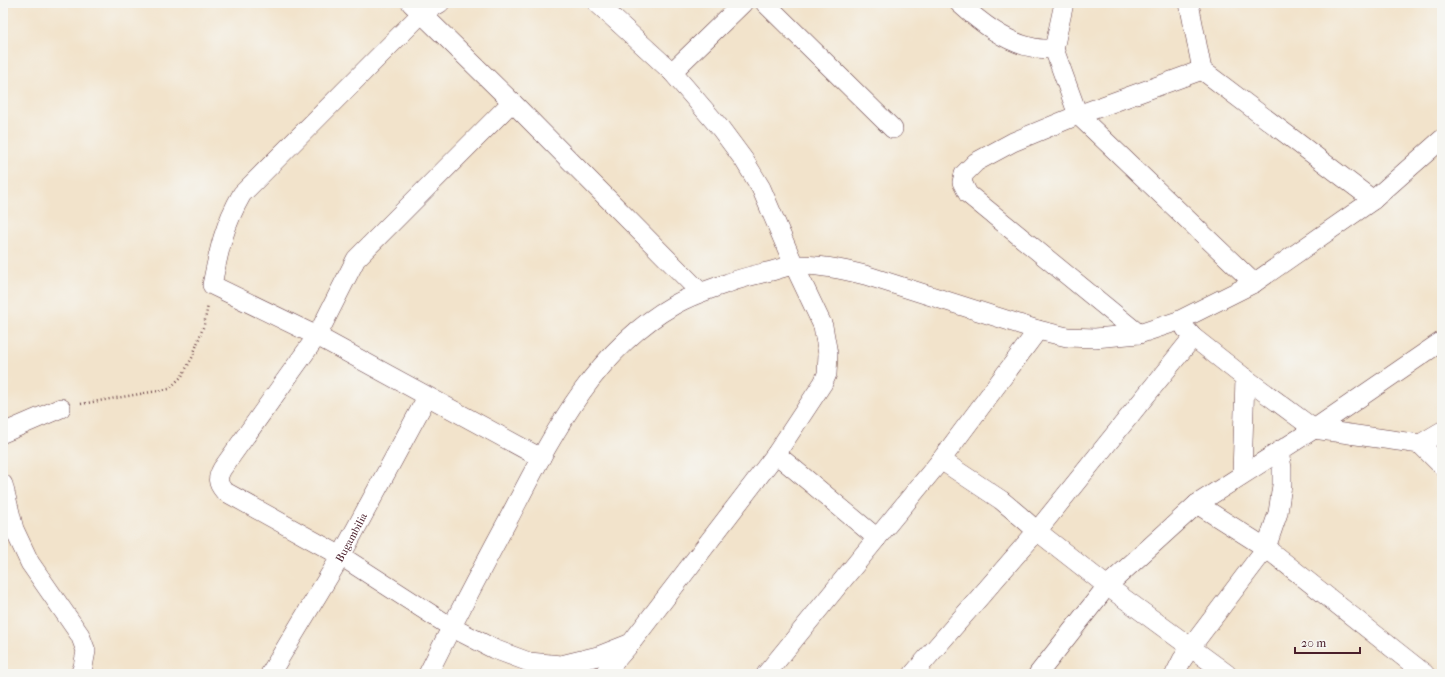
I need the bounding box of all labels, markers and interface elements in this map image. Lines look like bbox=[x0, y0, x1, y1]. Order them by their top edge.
street label: Bugambilia bbox=[333, 510, 370, 564]
scale bar bbox=[1295, 629, 1360, 655]
text: 20 m bbox=[1301, 636, 1326, 650]

